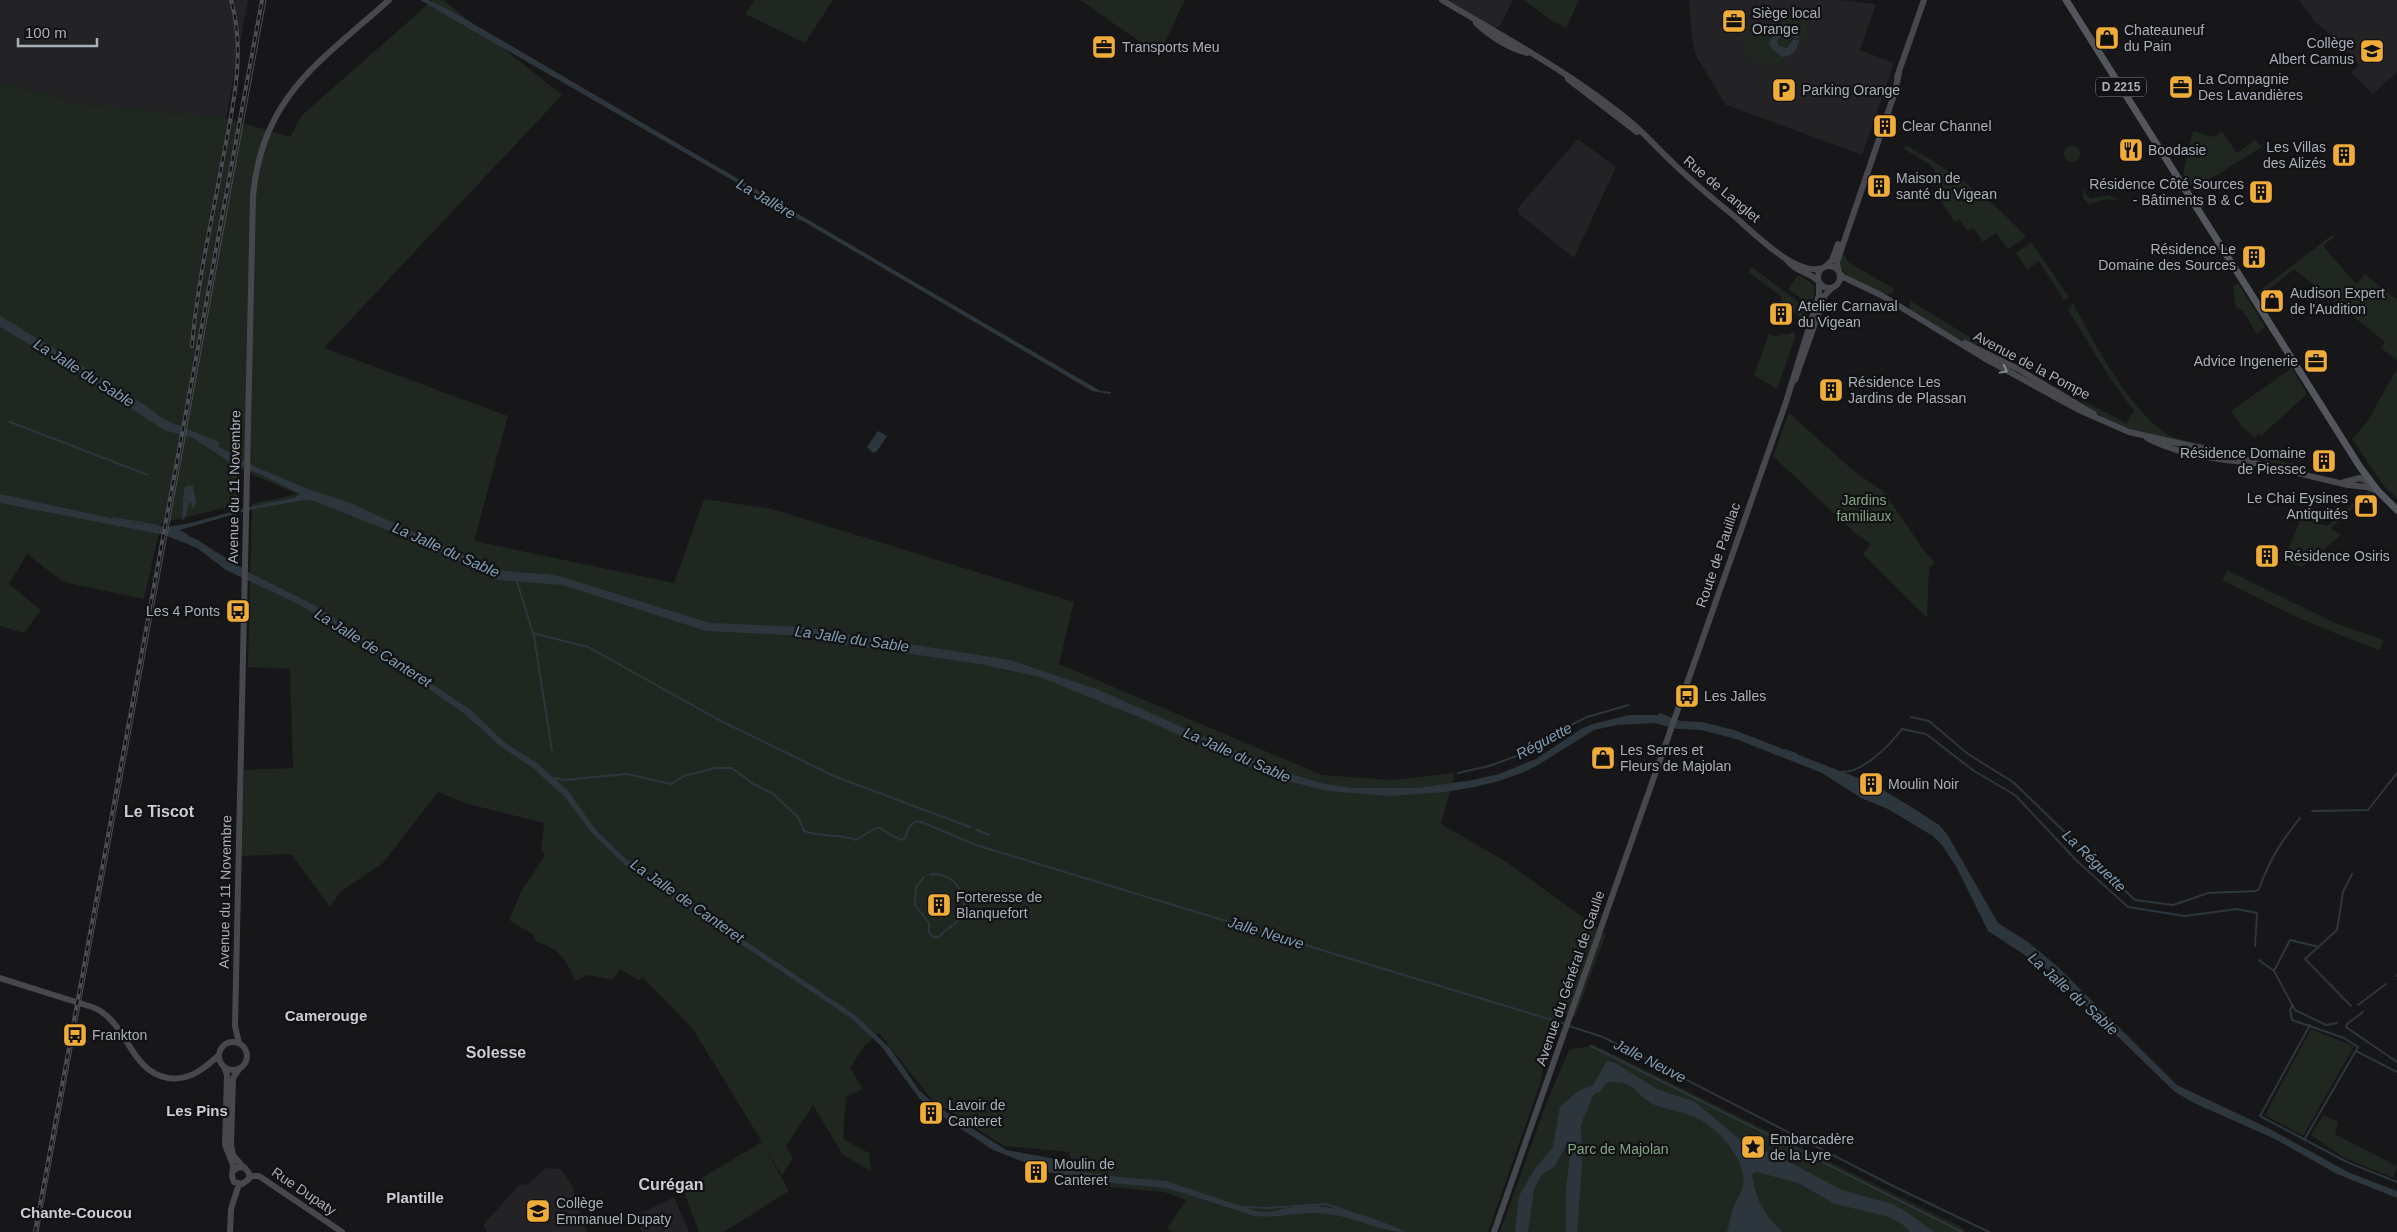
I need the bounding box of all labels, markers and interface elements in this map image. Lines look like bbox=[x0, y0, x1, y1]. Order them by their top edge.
place label: Siège local Orange bbox=[1752, 5, 1821, 37]
office icon: Siège local Orange bbox=[1721, 8, 1747, 34]
scale bar bbox=[18, 15, 96, 47]
place label: Chateauneuf du Pain bbox=[2124, 22, 2204, 54]
text: 100 m bbox=[25, 24, 67, 41]
shop icon: Chateauneuf du Pain bbox=[2094, 25, 2120, 51]
office icon: Transports Meu bbox=[1091, 34, 1117, 60]
place label: Collège Albert Camus bbox=[2269, 35, 2354, 67]
school or university icon: Collège Albert Camus bbox=[2359, 38, 2385, 64]
place label: Transports Meu bbox=[1122, 39, 1220, 55]
place label: La Compagnie Des Lavandières bbox=[2198, 71, 2303, 103]
office icon: La Compagnie Des Lavandières bbox=[2168, 74, 2194, 100]
parking icon: Parking Orange bbox=[1771, 77, 1797, 103]
road number: D 2215 bbox=[2096, 77, 2146, 96]
place label: Parking Orange bbox=[1802, 82, 1900, 98]
building icon: Clear Channel bbox=[1872, 113, 1898, 139]
place label: Clear Channel bbox=[1902, 118, 1992, 134]
restaurant icon: Boodasie bbox=[2118, 137, 2144, 163]
place label: Les Villas des Alizés bbox=[2263, 139, 2326, 171]
place label: Boodasie bbox=[2148, 142, 2207, 158]
building icon: Les Villas des Alizés bbox=[2331, 142, 2357, 168]
street label: Rue de Langlet bbox=[1680, 152, 1764, 226]
place label: Maison de santé du Vigean bbox=[1896, 170, 1997, 202]
building icon: Maison de santé du Vigean bbox=[1866, 173, 1892, 199]
water label: La Jallère bbox=[734, 175, 799, 222]
place label: Résidence Côté Sources - Bâtiments B & C bbox=[2089, 176, 2244, 208]
building icon: Résidence Côté Sources - Bâtiments B & C bbox=[2248, 179, 2274, 205]
place label: Résidence Le Domaine des Sources bbox=[2098, 241, 2236, 273]
building icon: Résidence Le Domaine des Sources bbox=[2241, 244, 2267, 270]
place label: Audison Expert de l'Audition bbox=[2290, 285, 2385, 317]
shop icon: Audison Expert de l'Audition bbox=[2259, 288, 2285, 314]
place label: Atelier Carnaval du Vigean bbox=[1798, 298, 1898, 330]
building icon: Atelier Carnaval du Vigean bbox=[1768, 301, 1794, 327]
street label: Avenue de la Pompe bbox=[1971, 327, 2093, 403]
water label: La Jalle du Sable bbox=[31, 335, 138, 410]
office icon: Advice Ingenerie bbox=[2303, 348, 2329, 374]
place label: Advice Ingenerie bbox=[2194, 353, 2298, 369]
one-way arrow bbox=[1999, 363, 2008, 373]
place label: Résidence Les Jardins de Plassan bbox=[1848, 374, 1966, 406]
building icon: Résidence Les Jardins de Plassan bbox=[1818, 377, 1844, 403]
street label: Avenue du 11 Novembre bbox=[225, 410, 243, 564]
place label: Résidence Domaine de Piessec bbox=[2180, 445, 2306, 477]
building icon: Résidence Domaine de Piessec bbox=[2311, 448, 2337, 474]
place label: Le Chai Eysines Antiquités bbox=[2247, 490, 2348, 522]
park label: Jardins familiaux bbox=[1836, 492, 1892, 524]
shop icon: Le Chai Eysines Antiquités bbox=[2353, 493, 2379, 519]
street label: Route de Pauillac bbox=[1693, 501, 1743, 609]
water label: La Jalle du Sable bbox=[390, 518, 502, 581]
building icon: Résidence Osiris bbox=[2254, 543, 2280, 569]
place label: Résidence Osiris bbox=[2284, 548, 2390, 564]
bus stop icon: Les 4 Ponts bbox=[225, 598, 251, 624]
place label: Les 4 Ponts bbox=[146, 603, 220, 619]
water label: La Jalle de Canteret bbox=[312, 605, 435, 691]
water label: La Jalle du Sable bbox=[794, 622, 910, 655]
bus stop icon: Les Jalles bbox=[1674, 683, 1700, 709]
place label: Les Jalles bbox=[1704, 688, 1766, 704]
water label: Réguette bbox=[1513, 719, 1575, 762]
water label: La Jalle du Sable bbox=[1181, 723, 1293, 786]
place label: Les Serres et Fleurs de Majolan bbox=[1620, 742, 1731, 774]
shop icon: Les Serres et Fleurs de Majolan bbox=[1590, 745, 1616, 771]
building icon: Moulin Noir bbox=[1858, 771, 1884, 797]
place label: Moulin Noir bbox=[1888, 776, 1959, 792]
district label: Le Tiscot bbox=[124, 803, 195, 820]
street label: Avenue du 11 Novembre bbox=[216, 815, 234, 969]
water label: La Réguette bbox=[2059, 826, 2130, 895]
water label: La Jalle de Canteret bbox=[627, 855, 748, 947]
street label: Avenue du Général de Gaulle bbox=[1532, 888, 1608, 1068]
place label: Forteresse de Blanquefort bbox=[956, 889, 1043, 921]
building icon: Forteresse de Blanquefort bbox=[926, 892, 952, 918]
water label: Jalle Neuve bbox=[1225, 913, 1306, 952]
water label: La Jalle du Sable bbox=[2025, 949, 2122, 1038]
district label: Camerouge bbox=[285, 1007, 367, 1024]
bus stop icon: Frankton bbox=[62, 1022, 88, 1048]
place label: Frankton bbox=[92, 1027, 147, 1043]
water label: Jalle Neuve bbox=[1611, 1035, 1689, 1086]
district label: Solesse bbox=[466, 1044, 526, 1061]
place label: Lavoir de Canteret bbox=[948, 1097, 1006, 1129]
building icon: Lavoir de Canteret bbox=[918, 1100, 944, 1126]
district label: Les Pins bbox=[166, 1102, 228, 1119]
place label: Embarcadère de la Lyre bbox=[1770, 1131, 1854, 1163]
place icon: Embarcadère de la Lyre bbox=[1740, 1134, 1766, 1160]
park label: Parc de Majolan bbox=[1567, 1141, 1669, 1157]
place label: Moulin de Canteret bbox=[1054, 1156, 1115, 1188]
building icon: Moulin de Canteret bbox=[1023, 1159, 1049, 1185]
street label: Rue Dupaty bbox=[269, 1164, 339, 1218]
district label: Curégan bbox=[639, 1176, 703, 1193]
district label: Plantille bbox=[386, 1189, 444, 1206]
place label: Collège Emmanuel Dupaty bbox=[556, 1195, 671, 1227]
school or university icon: Collège Emmanuel Dupaty bbox=[525, 1198, 551, 1224]
district label: Chante-Coucou bbox=[20, 1204, 132, 1221]

